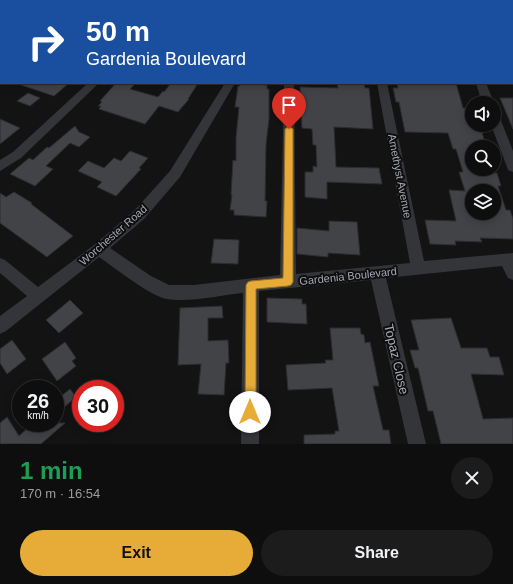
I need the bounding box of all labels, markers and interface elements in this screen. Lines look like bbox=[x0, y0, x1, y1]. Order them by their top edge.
icon: right bbox=[20, 16, 72, 68]
text: 50 m bbox=[86, 16, 150, 47]
text: Gardenia Boulevard bbox=[86, 49, 246, 69]
pin bbox=[272, 88, 306, 129]
icon: arrive bbox=[278, 94, 300, 116]
map controls bbox=[465, 96, 501, 220]
button: sound bbox=[465, 96, 501, 132]
street label: Amethyst Avenue bbox=[386, 133, 414, 219]
button: search bbox=[465, 140, 501, 176]
button: layers bbox=[465, 184, 501, 220]
street label: Worchester Road bbox=[77, 202, 149, 268]
street label: Gardenia Boulevard bbox=[299, 265, 397, 287]
street label: Topaz Close bbox=[381, 323, 412, 396]
speed limit sign: 30 bbox=[72, 380, 124, 432]
text: 26 bbox=[27, 390, 49, 412]
position arrow bbox=[229, 391, 271, 433]
text: km/h bbox=[27, 410, 49, 421]
text: 1 min bbox=[20, 457, 83, 484]
button: close bbox=[451, 457, 493, 499]
text: 170 m · 16:54 bbox=[20, 486, 100, 501]
button: Exit bbox=[20, 530, 253, 576]
button: Share bbox=[261, 530, 493, 576]

